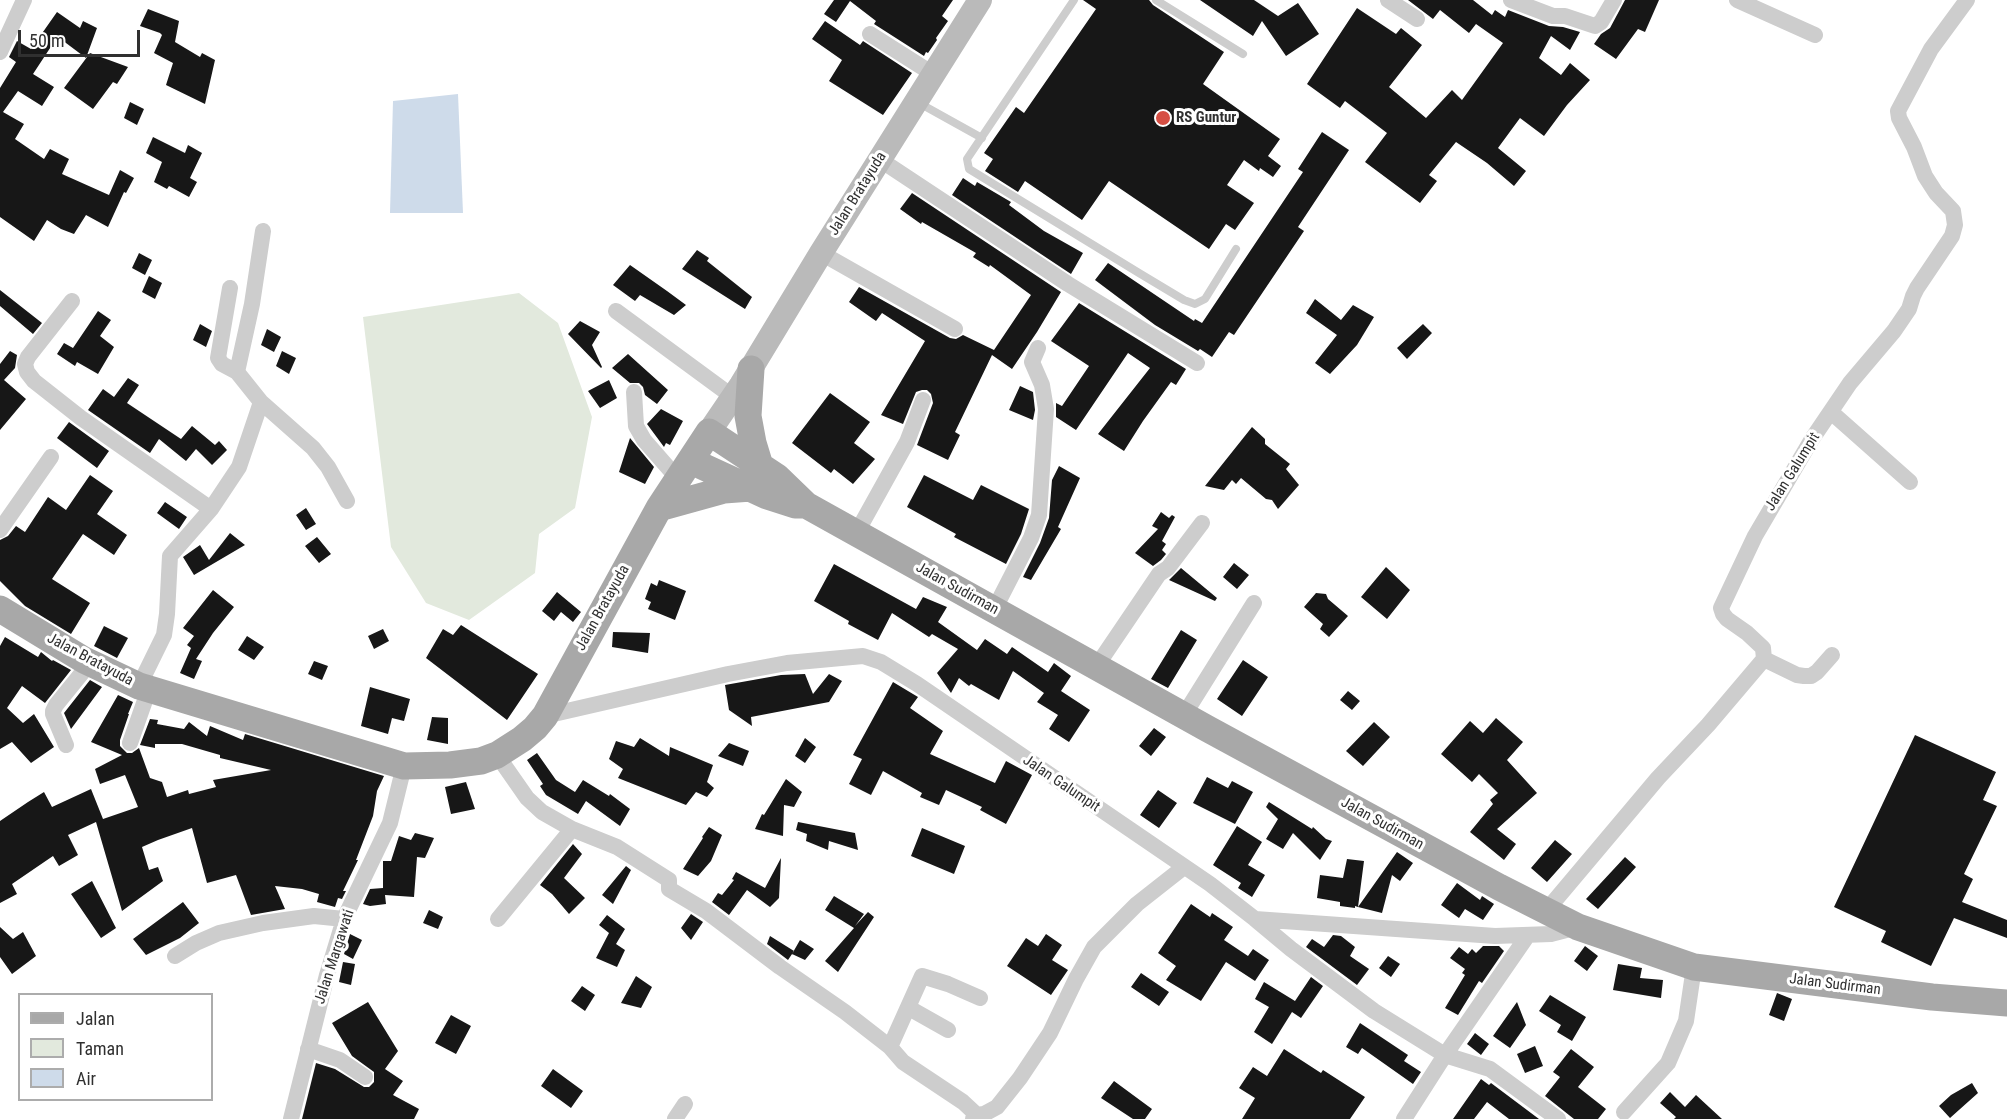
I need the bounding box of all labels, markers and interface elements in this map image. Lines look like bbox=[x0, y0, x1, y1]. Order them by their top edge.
scale bar bbox=[21, 18, 142, 56]
text: 50 m bbox=[29, 30, 64, 51]
marker: RS Guntur bbox=[1154, 109, 1172, 127]
place label: RS Guntur bbox=[1176, 109, 1236, 127]
street label: Jalan Bratayuda bbox=[825, 149, 891, 239]
street label: Jalan Galumpit bbox=[1762, 429, 1824, 515]
street label: Jalan Sudirman bbox=[912, 559, 1002, 619]
street label: Jalan Bratayuda bbox=[572, 562, 634, 654]
street label: Jalan Bratayuda bbox=[44, 630, 136, 690]
street label: Jalan Galumpit bbox=[1019, 752, 1103, 816]
street label: Jalan Sudirman bbox=[1337, 794, 1427, 854]
street label: Jalan Margawati bbox=[311, 908, 359, 1006]
street label: Jalan Sudirman bbox=[1788, 970, 1882, 1000]
legend bbox=[18, 993, 213, 1101]
text: Jalan bbox=[76, 1008, 115, 1029]
text: Taman bbox=[76, 1038, 124, 1059]
text: Air bbox=[76, 1068, 96, 1089]

